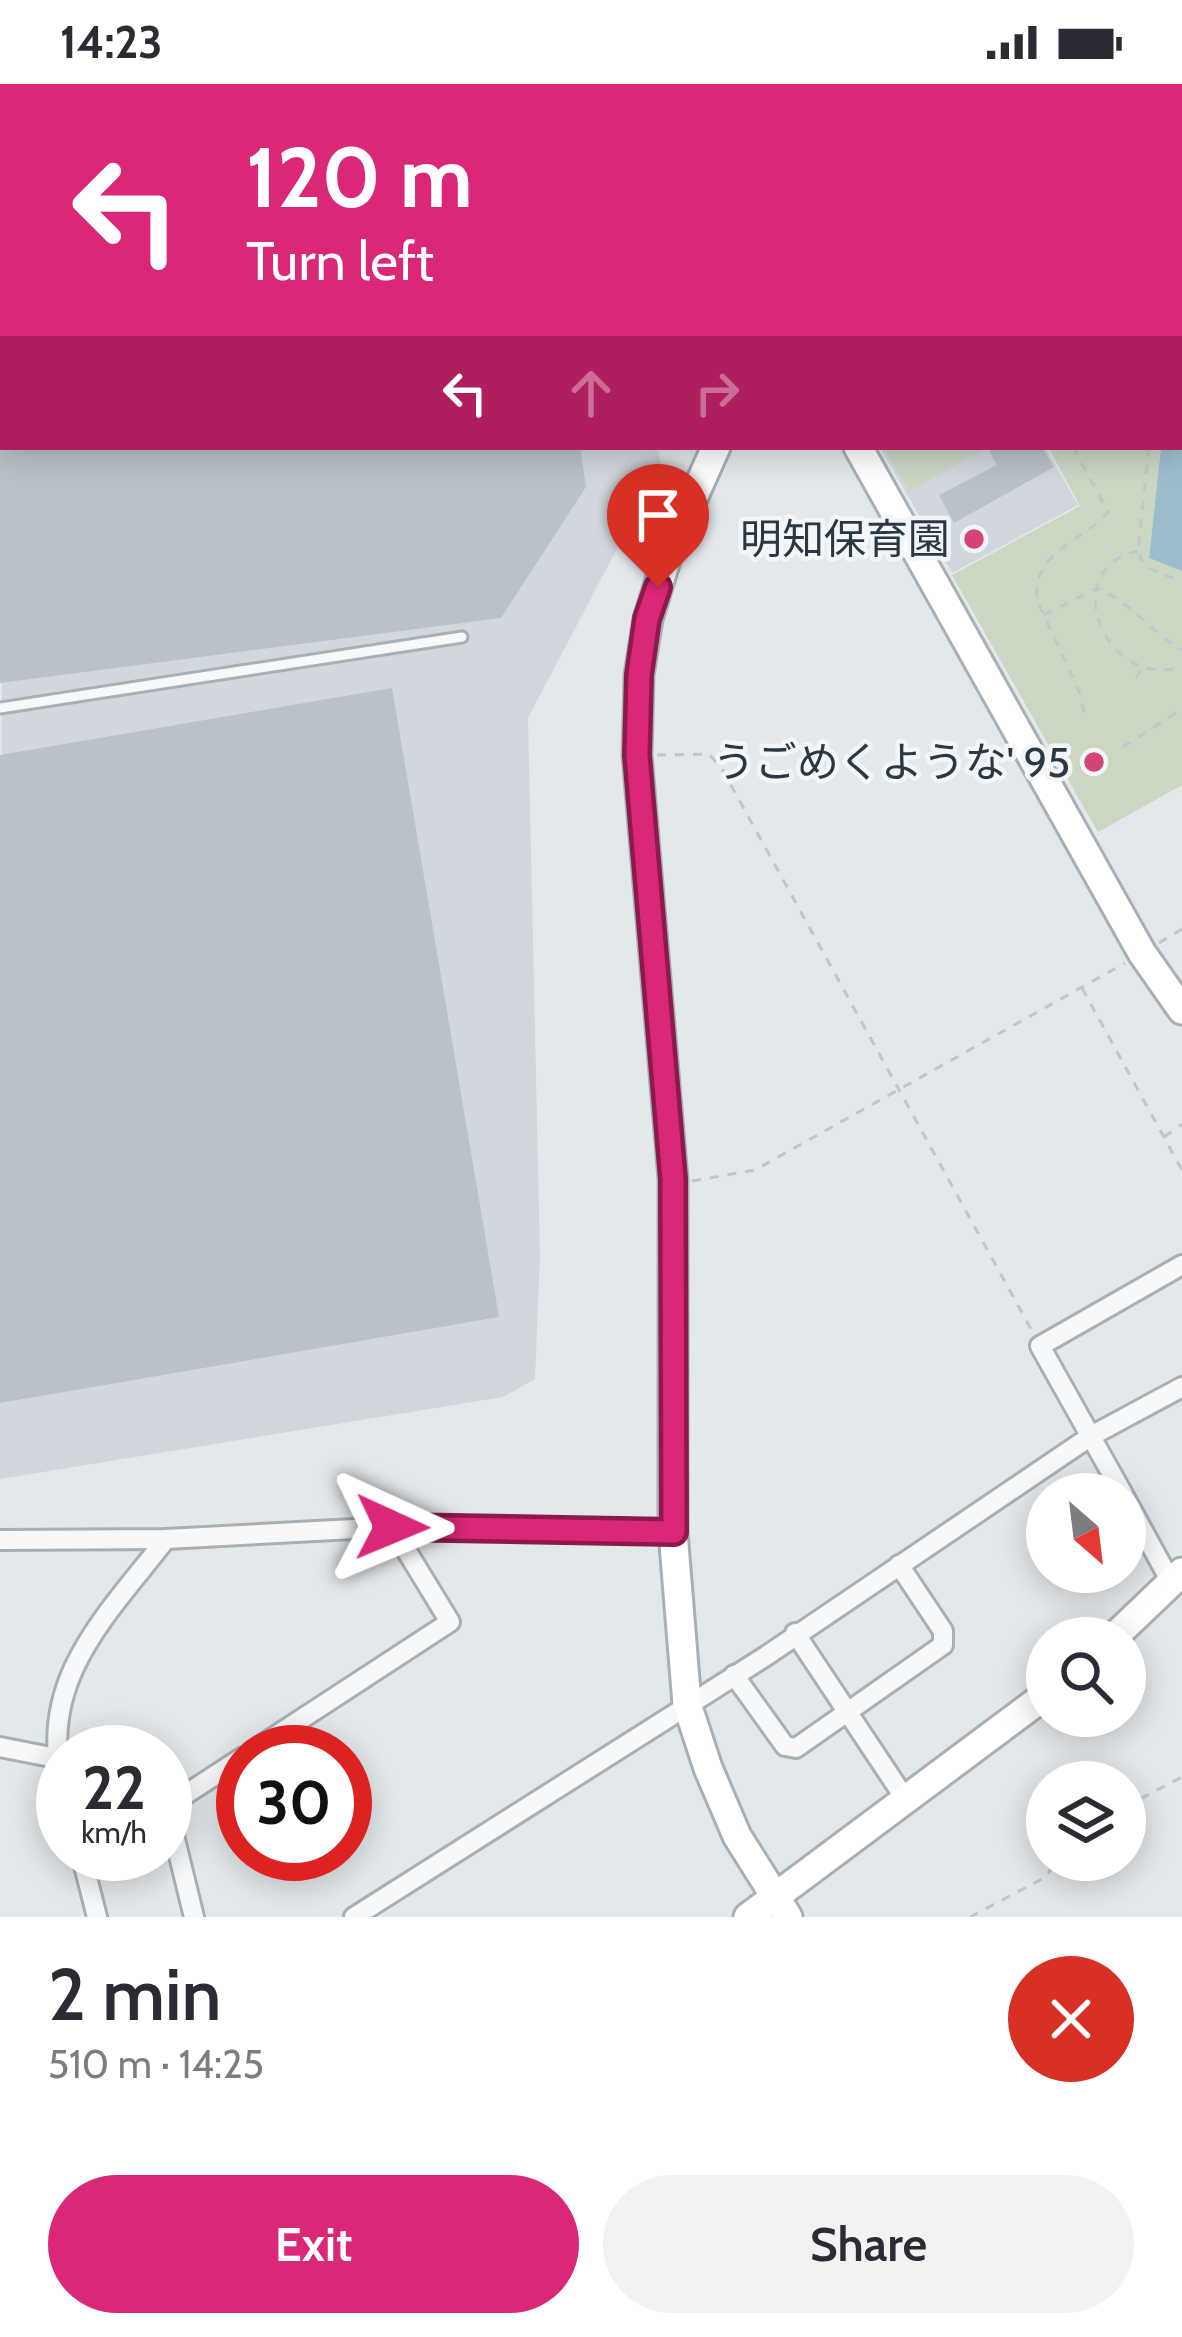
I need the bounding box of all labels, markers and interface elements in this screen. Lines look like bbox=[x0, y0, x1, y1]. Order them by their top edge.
text: 14:23 bbox=[60, 15, 163, 69]
text: 120 m bbox=[246, 126, 473, 228]
icon: left bbox=[48, 132, 204, 288]
text: Turn left bbox=[246, 228, 434, 294]
icon: left bbox=[432, 360, 498, 426]
icon: ahead bbox=[558, 360, 624, 426]
icon: right bbox=[684, 360, 750, 426]
pin bbox=[607, 464, 709, 587]
icon: arrive bbox=[625, 482, 691, 548]
place label: 明知保育園 bbox=[740, 513, 950, 565]
marker: 明知保育園 bbox=[961, 526, 987, 552]
place label: うごめくような' 95 bbox=[713, 736, 1070, 788]
marker: うごめくような' 95 bbox=[1081, 749, 1107, 775]
position arrow bbox=[329, 1464, 455, 1590]
north arrow bbox=[1026, 1473, 1146, 1593]
map controls bbox=[1026, 1473, 1146, 1881]
button: search bbox=[1026, 1617, 1146, 1737]
speed limit sign: 30 bbox=[216, 1725, 372, 1881]
text: 22 bbox=[82, 1751, 146, 1824]
button: layers bbox=[1026, 1761, 1146, 1881]
text: km/h bbox=[81, 1814, 147, 1851]
text: 2 min bbox=[48, 1951, 221, 2038]
button: close bbox=[1008, 1956, 1134, 2082]
text: 510 m · 14:25 bbox=[48, 2040, 264, 2088]
button: Exit bbox=[48, 2175, 579, 2313]
button: Share bbox=[603, 2175, 1134, 2313]

